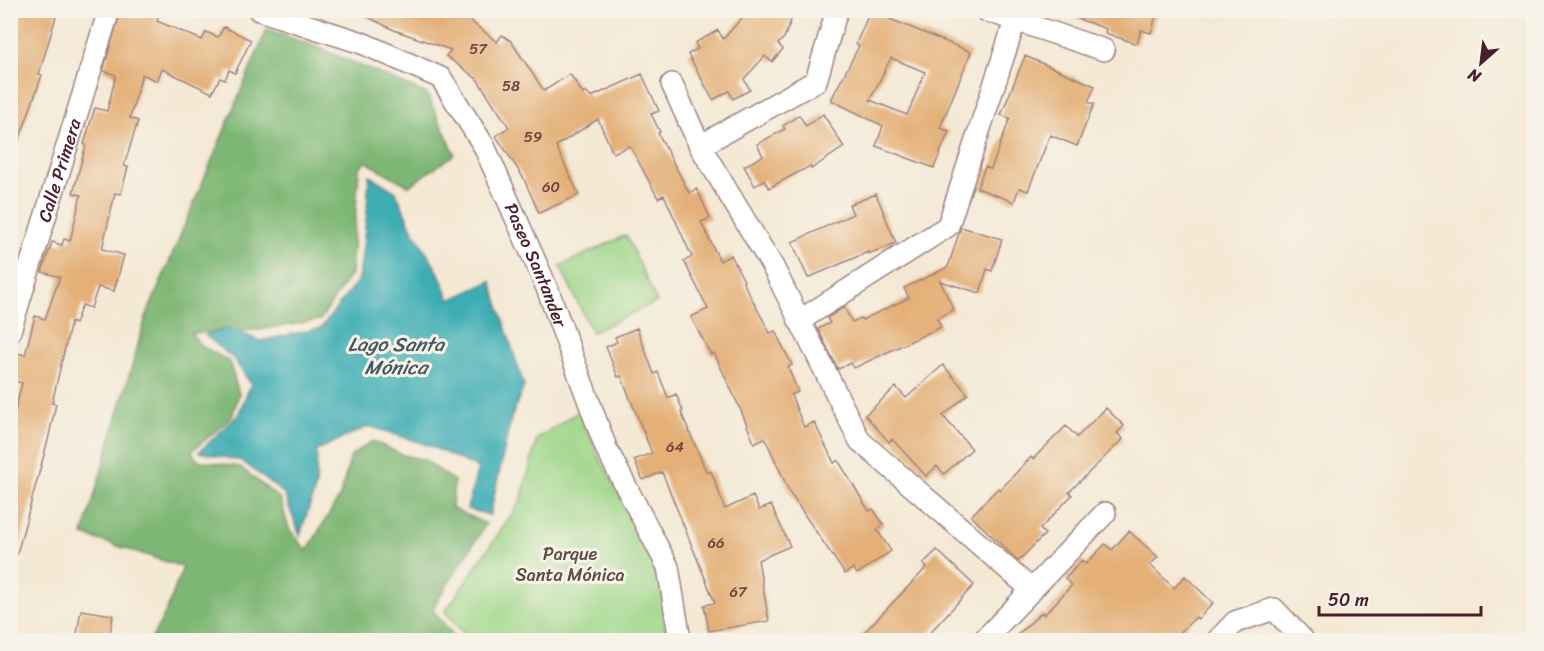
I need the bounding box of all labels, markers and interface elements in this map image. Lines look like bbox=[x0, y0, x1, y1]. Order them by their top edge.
north arrow bbox=[1451, 33, 1511, 93]
house number: 57 bbox=[469, 36, 488, 62]
text: N bbox=[1462, 60, 1487, 92]
house number: 58 bbox=[502, 73, 520, 99]
street label: Calle Primera bbox=[28, 114, 91, 226]
house number: 59 bbox=[524, 124, 542, 150]
house number: 60 bbox=[542, 174, 560, 200]
street label: Paseo Santander bbox=[495, 198, 577, 334]
water label: Lago Santa Mónica bbox=[348, 327, 446, 385]
house number: 64 bbox=[666, 434, 684, 460]
house number: 66 bbox=[707, 530, 725, 556]
park label: Parque Santa Mónica bbox=[516, 538, 624, 591]
house number: 67 bbox=[729, 579, 748, 605]
scale bar bbox=[1319, 579, 1481, 617]
text: 50 m bbox=[1328, 584, 1369, 616]

